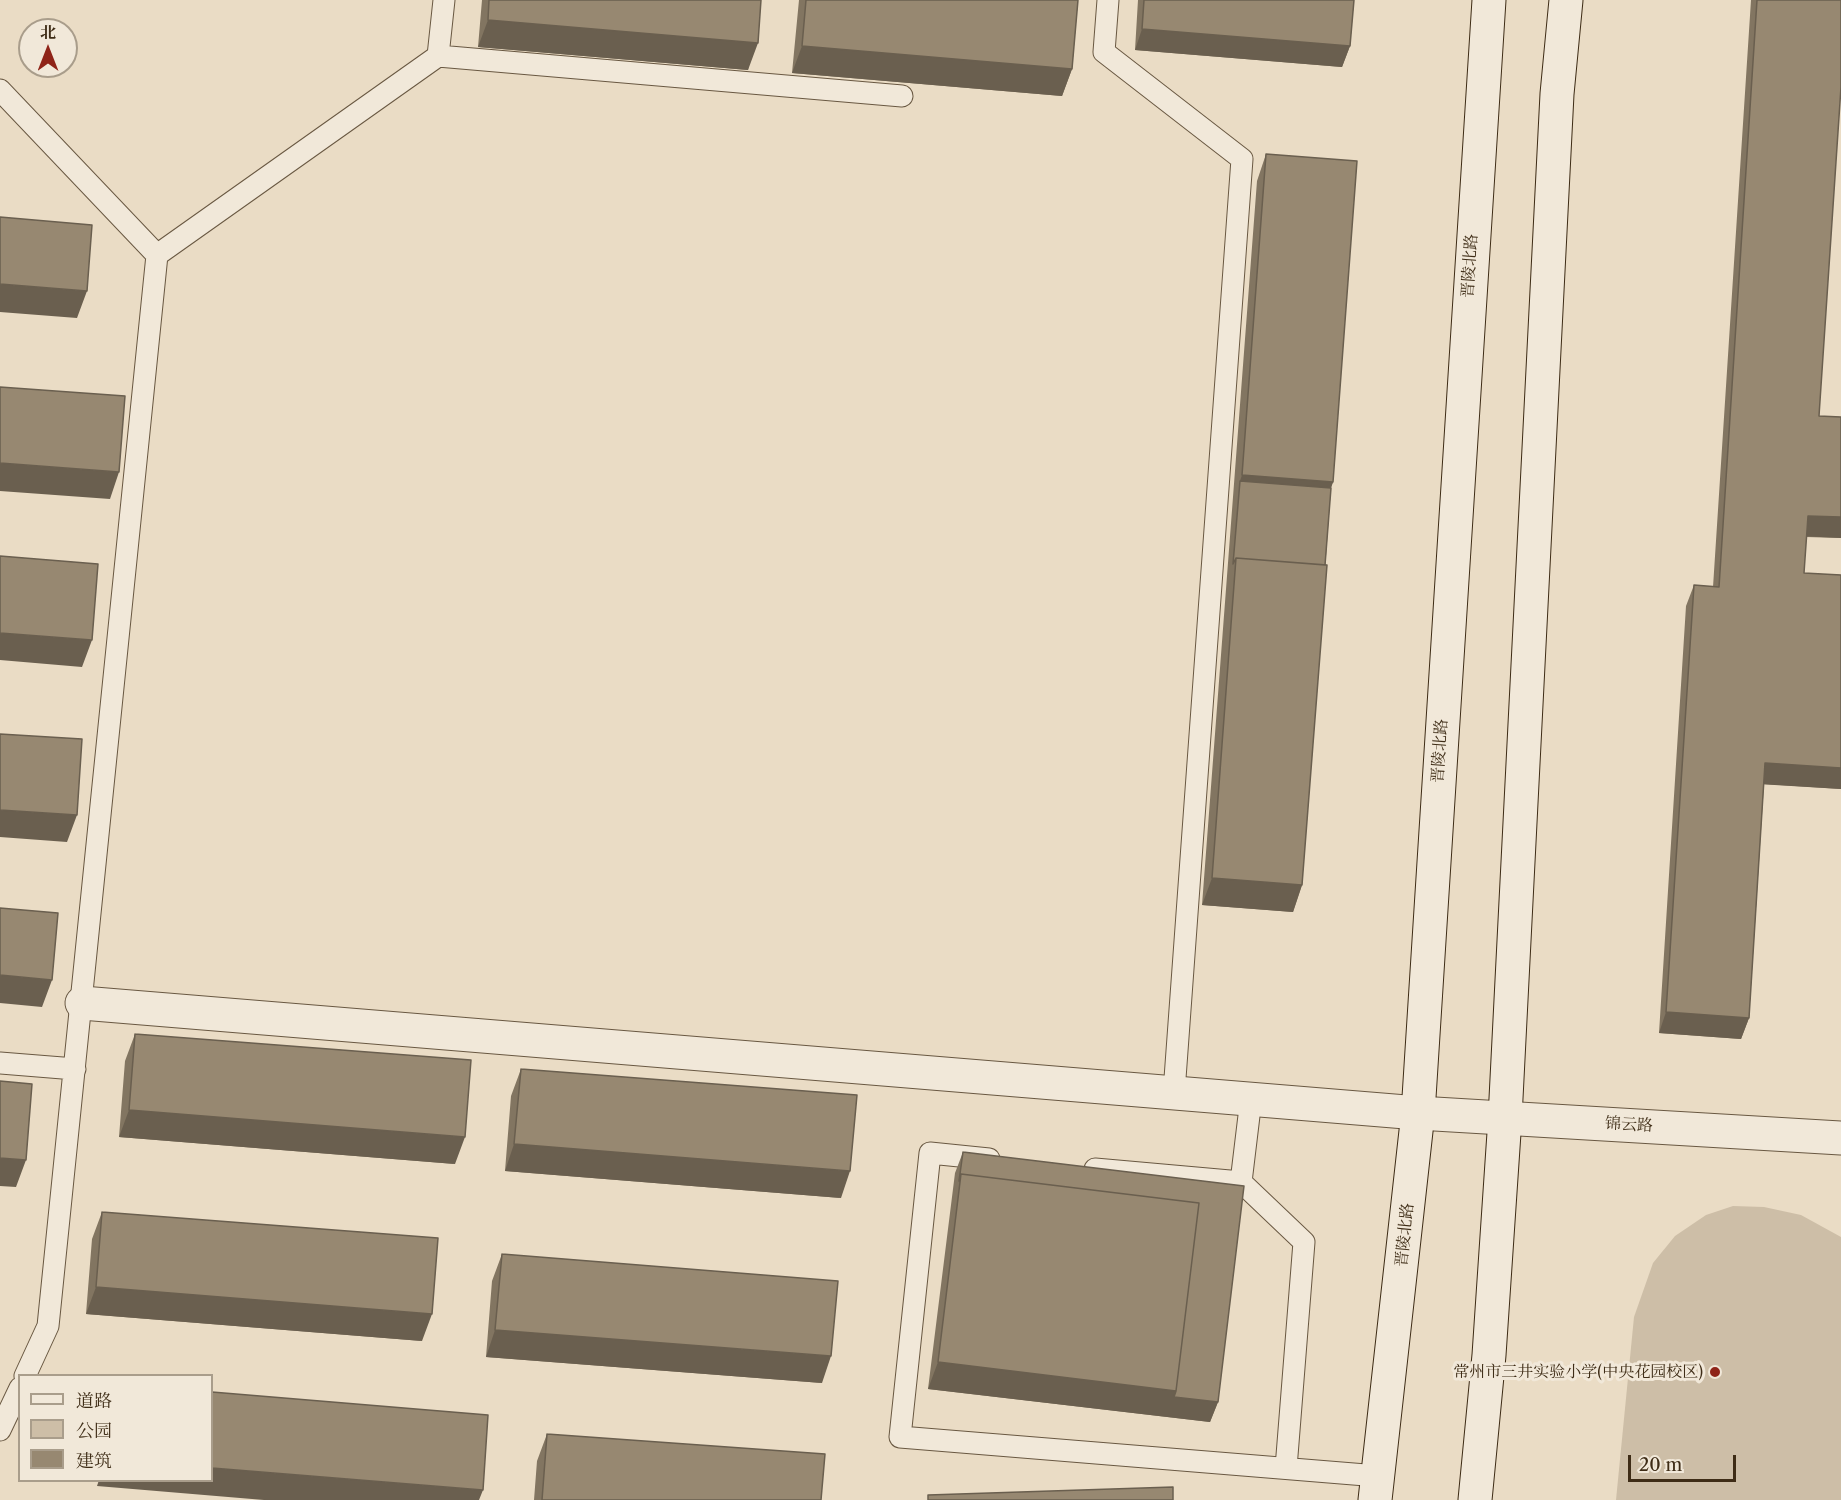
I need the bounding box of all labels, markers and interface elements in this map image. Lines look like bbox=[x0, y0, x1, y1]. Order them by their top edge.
north arrow bbox=[18, 18, 78, 78]
text: 北 bbox=[40, 22, 56, 42]
street label: 晋陵北路 bbox=[1458, 233, 1482, 299]
street label: 晋陵北路 bbox=[1428, 718, 1452, 784]
street label: 锦云路 bbox=[1605, 1114, 1653, 1136]
street label: 晋陵北路 bbox=[1392, 1202, 1418, 1268]
place label: 常州市三井实验小学(中央花园校区) bbox=[1453, 1362, 1703, 1382]
marker: 常州市三井实验小学(中央花园校区) bbox=[1708, 1365, 1722, 1379]
legend bbox=[18, 1374, 213, 1482]
text: 道路 bbox=[76, 1390, 112, 1412]
text: 公园 bbox=[76, 1420, 112, 1442]
scale bar bbox=[1631, 1443, 1739, 1481]
text: 建筑 bbox=[76, 1450, 112, 1472]
text: 20 m bbox=[1639, 1454, 1682, 1476]

